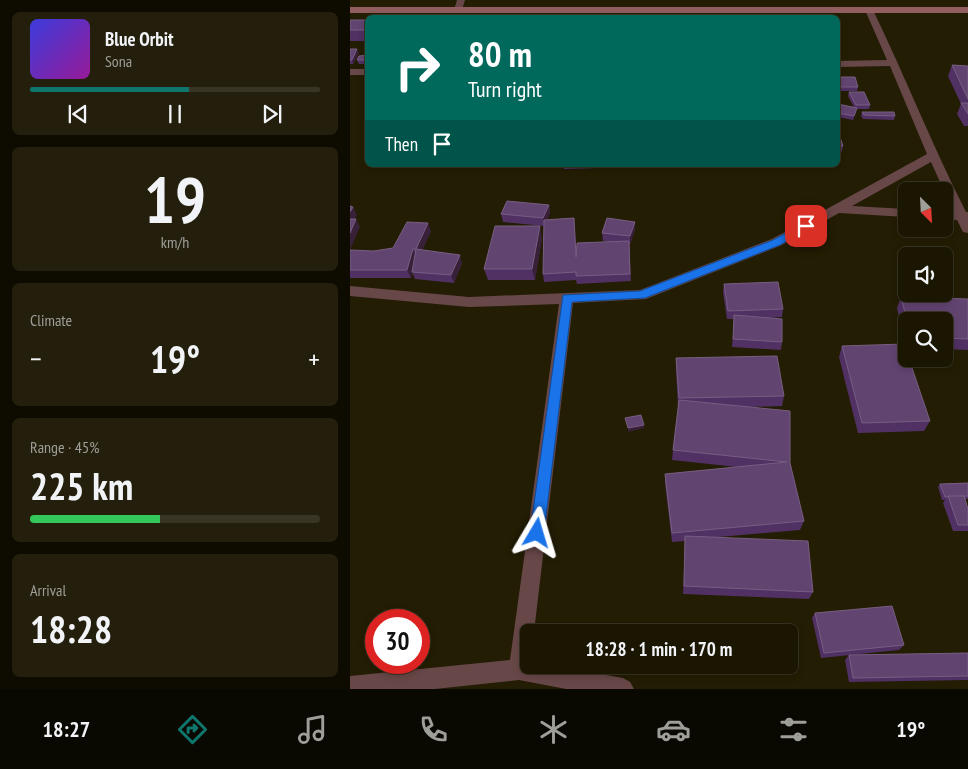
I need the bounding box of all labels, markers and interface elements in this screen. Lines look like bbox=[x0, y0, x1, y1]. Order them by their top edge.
text: Blue Orbit bbox=[105, 27, 174, 51]
text: 80 m bbox=[468, 31, 532, 77]
icon: right bbox=[385, 35, 450, 100]
text: Sona bbox=[105, 51, 132, 71]
text: Turn right bbox=[468, 75, 542, 103]
icon: previous bbox=[64, 100, 92, 128]
icon: pause bbox=[161, 100, 189, 128]
icon: next bbox=[258, 100, 286, 128]
icon: arrive bbox=[428, 130, 456, 158]
text: Then bbox=[385, 132, 418, 156]
text: 19 bbox=[144, 157, 206, 241]
north arrow bbox=[898, 182, 952, 238]
map controls bbox=[898, 182, 953, 367]
pin bbox=[785, 205, 827, 247]
icon: arrive bbox=[792, 212, 820, 240]
text: km/h bbox=[161, 232, 189, 252]
button: sound bbox=[898, 247, 953, 302]
text: Climate bbox=[30, 310, 72, 330]
button: search bbox=[898, 312, 953, 367]
text: 19° bbox=[150, 334, 200, 383]
text: − bbox=[30, 340, 42, 377]
text: + bbox=[308, 340, 320, 377]
text: Range · 45% bbox=[30, 437, 99, 457]
text: 225 km bbox=[30, 461, 133, 510]
position arrow bbox=[510, 506, 562, 558]
text: Arrival bbox=[30, 580, 66, 600]
text: 18:28 bbox=[30, 604, 112, 653]
speed limit sign: 30 bbox=[365, 609, 430, 674]
text: 18:28 · 1 min · 170 m bbox=[586, 637, 732, 661]
icon: directions bbox=[175, 712, 210, 747]
icon: music bbox=[295, 712, 330, 747]
icon: phone bbox=[416, 712, 451, 747]
icon: climate bbox=[536, 712, 571, 747]
icon: car bbox=[656, 712, 691, 747]
icon: filters bbox=[776, 712, 811, 747]
text: 18:27 bbox=[43, 715, 90, 743]
text: 19° bbox=[896, 715, 925, 743]

